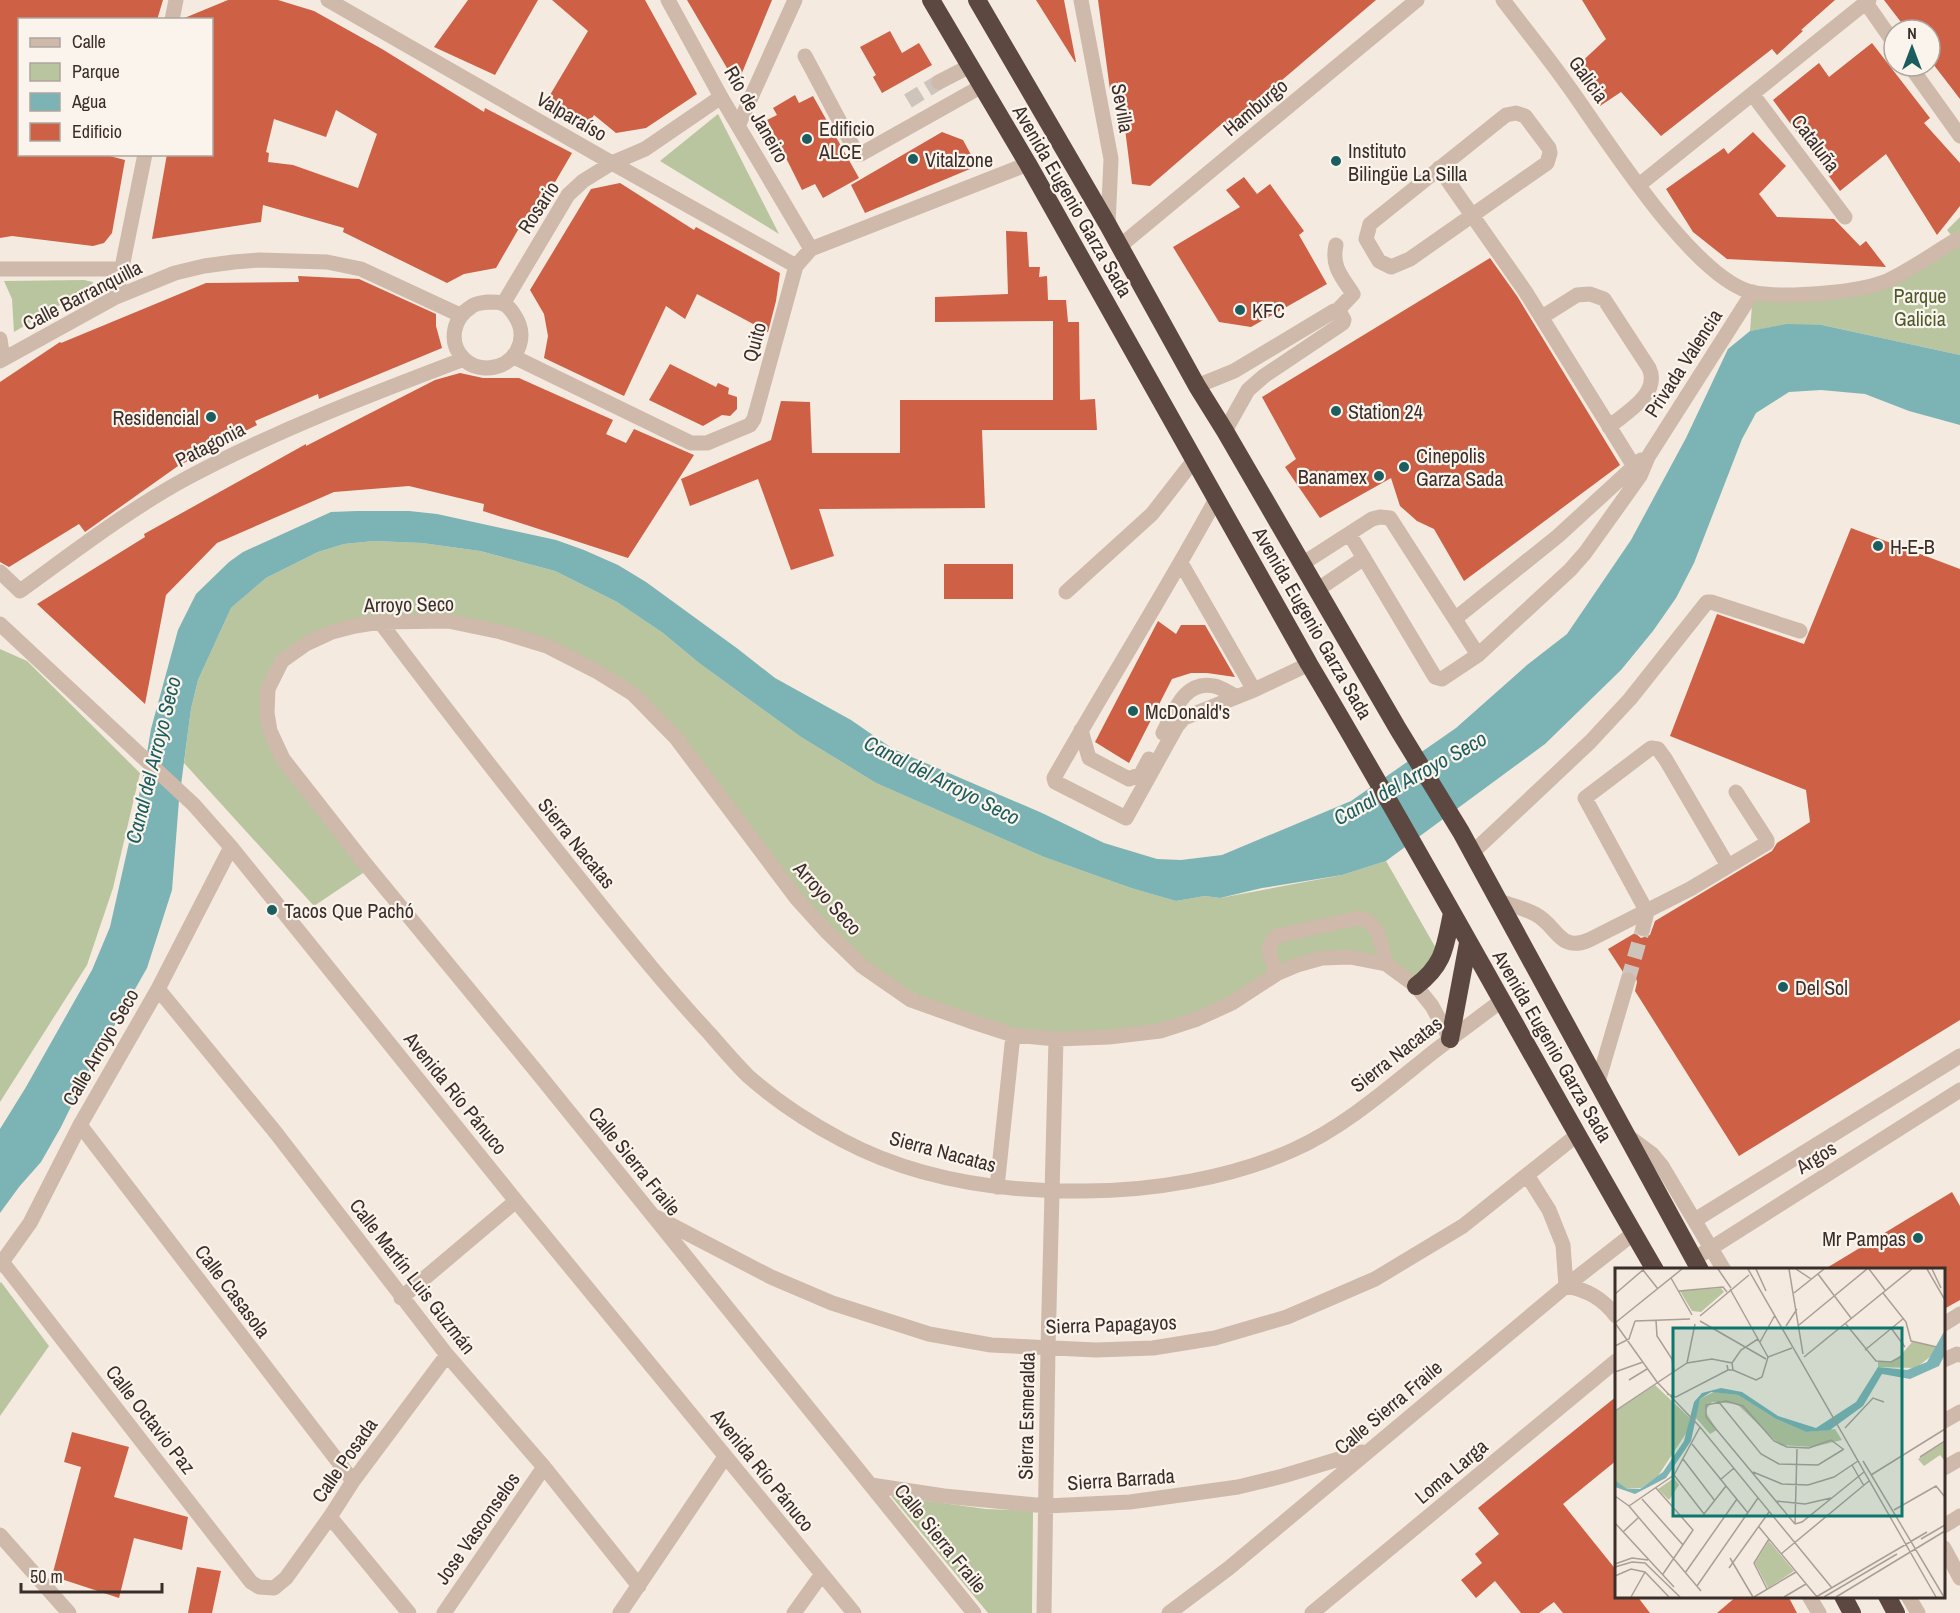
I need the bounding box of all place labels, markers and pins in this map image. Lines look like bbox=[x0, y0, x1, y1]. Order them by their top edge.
place label: Edificio ALCE bbox=[818, 115, 875, 165]
marker: Edificio ALCE bbox=[800, 132, 814, 146]
place label: Instituto Bilingüe La Silla bbox=[1348, 137, 1467, 187]
place label: Vitalzone bbox=[925, 146, 993, 173]
marker: Vitalzone bbox=[906, 152, 920, 166]
marker: Instituto Bilingüe La Silla bbox=[1329, 154, 1343, 168]
place label: KFC bbox=[1252, 297, 1285, 324]
marker: KFC bbox=[1233, 303, 1247, 317]
place label: Station 24 bbox=[1348, 398, 1423, 425]
place label: Residencial bbox=[112, 404, 199, 431]
marker: Station 24 bbox=[1329, 404, 1343, 418]
marker: Residencial bbox=[204, 410, 218, 424]
place label: Cinepolis Garza Sada bbox=[1416, 442, 1504, 492]
marker: Cinepolis Garza Sada bbox=[1397, 460, 1411, 474]
place label: Banamex bbox=[1298, 463, 1368, 490]
marker: Banamex bbox=[1372, 469, 1386, 483]
place label: H-E-B bbox=[1890, 533, 1935, 560]
marker: H-E-B bbox=[1871, 539, 1885, 553]
place label: McDonald's bbox=[1145, 698, 1230, 725]
marker: McDonald's bbox=[1126, 704, 1140, 718]
place label: Tacos Que Pachó bbox=[284, 897, 414, 924]
marker: Tacos Que Pachó bbox=[265, 903, 279, 917]
place label: Del Sol bbox=[1795, 974, 1848, 1001]
marker: Del Sol bbox=[1776, 980, 1790, 994]
place label: Mr Pampas bbox=[1822, 1225, 1906, 1252]
marker: Mr Pampas bbox=[1911, 1231, 1925, 1245]

